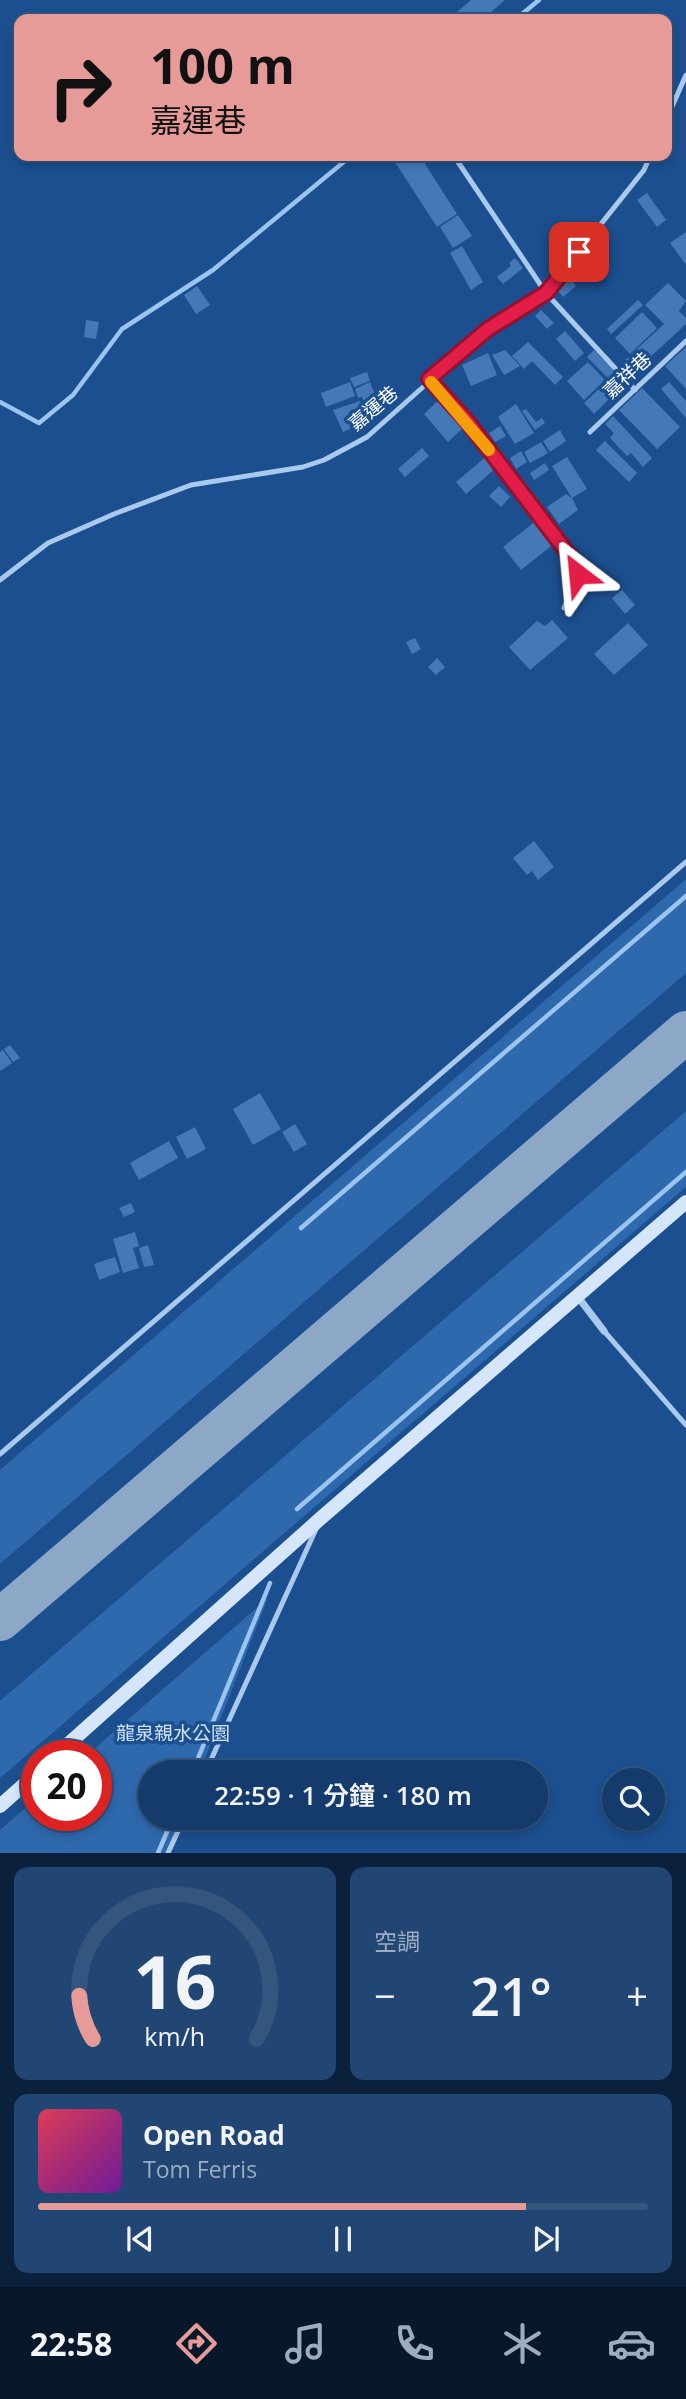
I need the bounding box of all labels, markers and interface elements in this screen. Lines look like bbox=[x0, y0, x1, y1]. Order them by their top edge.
text: 100 m bbox=[150, 32, 295, 98]
icon: right bbox=[35, 42, 126, 133]
text: 嘉運巷 bbox=[150, 98, 246, 141]
pin bbox=[549, 222, 609, 282]
icon: arrive bbox=[560, 233, 598, 271]
street label: 嘉祥巷 bbox=[597, 346, 657, 404]
street label: 嘉運巷 bbox=[343, 380, 403, 436]
position arrow bbox=[541, 537, 615, 611]
park label: 龍泉親水公園 bbox=[116, 1720, 230, 1746]
speed limit sign: 20 bbox=[21, 1740, 112, 1831]
map controls bbox=[602, 1768, 665, 1831]
button: search bbox=[602, 1768, 665, 1831]
text: 22:59 · 1 分鐘 · 180 m bbox=[214, 1777, 472, 1813]
text: 空調 bbox=[374, 1925, 420, 1957]
text: 16 bbox=[133, 1932, 217, 2031]
text: 21° bbox=[470, 1960, 552, 2031]
text: − bbox=[374, 1969, 396, 2021]
text: + bbox=[626, 1969, 648, 2021]
text: km/h bbox=[145, 2019, 205, 2053]
text: Open Road bbox=[143, 2117, 285, 2153]
text: Tom Ferris bbox=[143, 2153, 257, 2185]
icon: previous bbox=[121, 2220, 159, 2258]
icon: pause bbox=[324, 2220, 362, 2258]
icon: next bbox=[527, 2220, 565, 2258]
icon: directions bbox=[172, 2319, 221, 2368]
icon: music bbox=[281, 2319, 330, 2368]
icon: phone bbox=[390, 2319, 439, 2368]
icon: climate bbox=[498, 2319, 547, 2368]
icon: car bbox=[607, 2319, 656, 2368]
text: 22:58 bbox=[30, 2322, 112, 2365]

